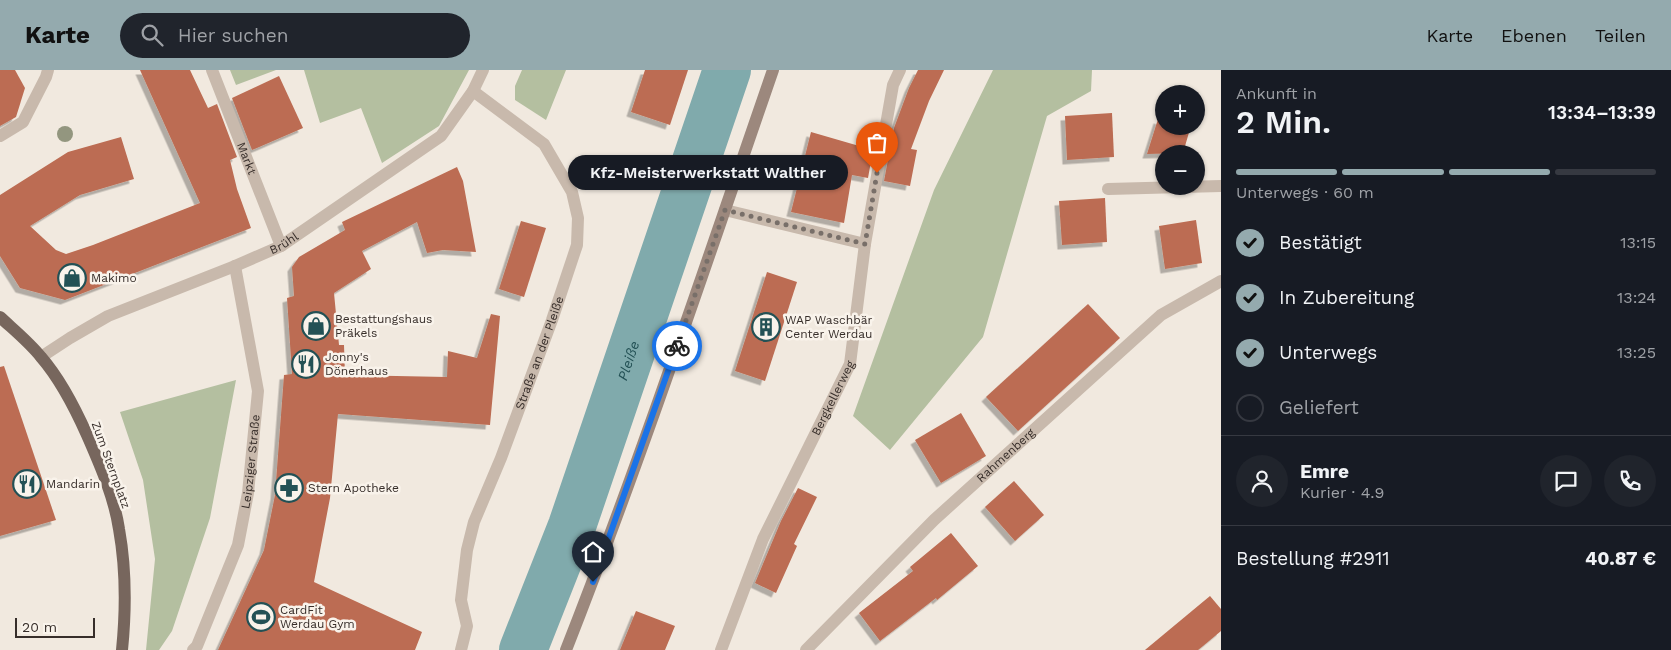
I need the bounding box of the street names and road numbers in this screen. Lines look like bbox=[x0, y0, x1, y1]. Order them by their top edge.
street label: Markt bbox=[234, 140, 259, 177]
street label: Brühl bbox=[267, 229, 301, 257]
street label: Straße an der Pleiße bbox=[512, 294, 566, 412]
street label: Bergkellerweg bbox=[809, 358, 858, 438]
street label: Leipziger Straße bbox=[238, 414, 263, 510]
street label: Zum Sternplatz bbox=[89, 420, 133, 510]
street label: Rahmenberg bbox=[974, 425, 1038, 485]

